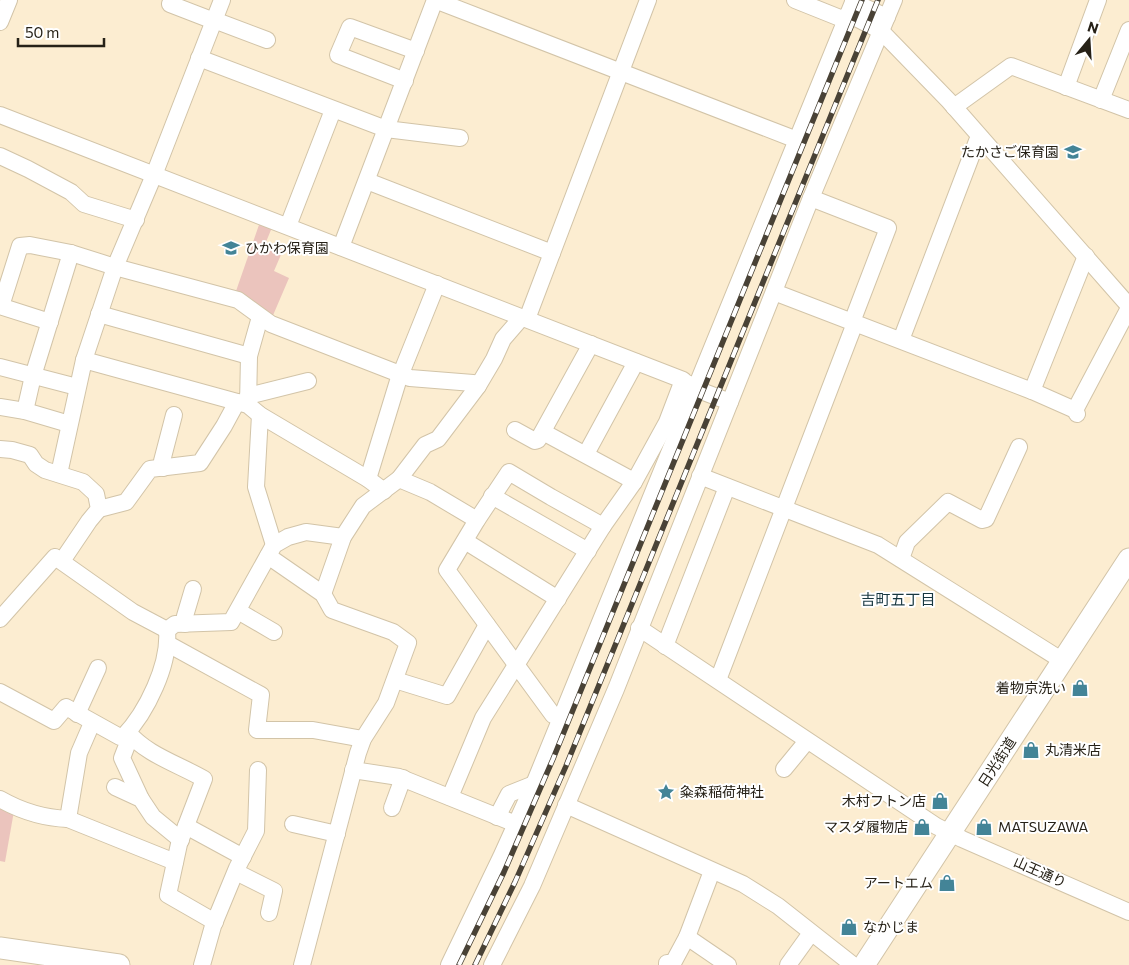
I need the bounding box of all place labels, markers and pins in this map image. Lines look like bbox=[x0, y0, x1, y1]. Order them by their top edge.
school or university icon: たかさご保育園 bbox=[1063, 142, 1083, 162]
place label: たかさご保育園 bbox=[961, 143, 1059, 160]
school or university icon: ひかわ保育園 bbox=[221, 238, 241, 258]
place label: ひかわ保育園 bbox=[245, 239, 329, 256]
shop icon: 着物京洗い bbox=[1070, 678, 1090, 698]
place label: 着物京洗い bbox=[996, 679, 1066, 696]
shop icon: 丸清米店 bbox=[1021, 740, 1041, 760]
place label: 丸清米店 bbox=[1045, 741, 1101, 758]
place icon: 粂森稲荷神社 bbox=[656, 782, 676, 802]
place label: 粂森稲荷神社 bbox=[680, 783, 764, 800]
shop icon: 木村フトン店 bbox=[930, 791, 950, 811]
place label: 木村フトン店 bbox=[842, 792, 926, 809]
shop icon: マスダ履物店 bbox=[912, 817, 932, 837]
shop icon: MATSUZAWA bbox=[974, 817, 994, 837]
place label: マスダ履物店 bbox=[824, 818, 908, 835]
place label: MATSUZAWA bbox=[998, 818, 1089, 835]
shop icon: アートエム bbox=[937, 873, 957, 893]
place label: アートエム bbox=[864, 874, 933, 891]
shop icon: なかじま bbox=[839, 917, 859, 937]
place label: なかじま bbox=[863, 918, 919, 935]

